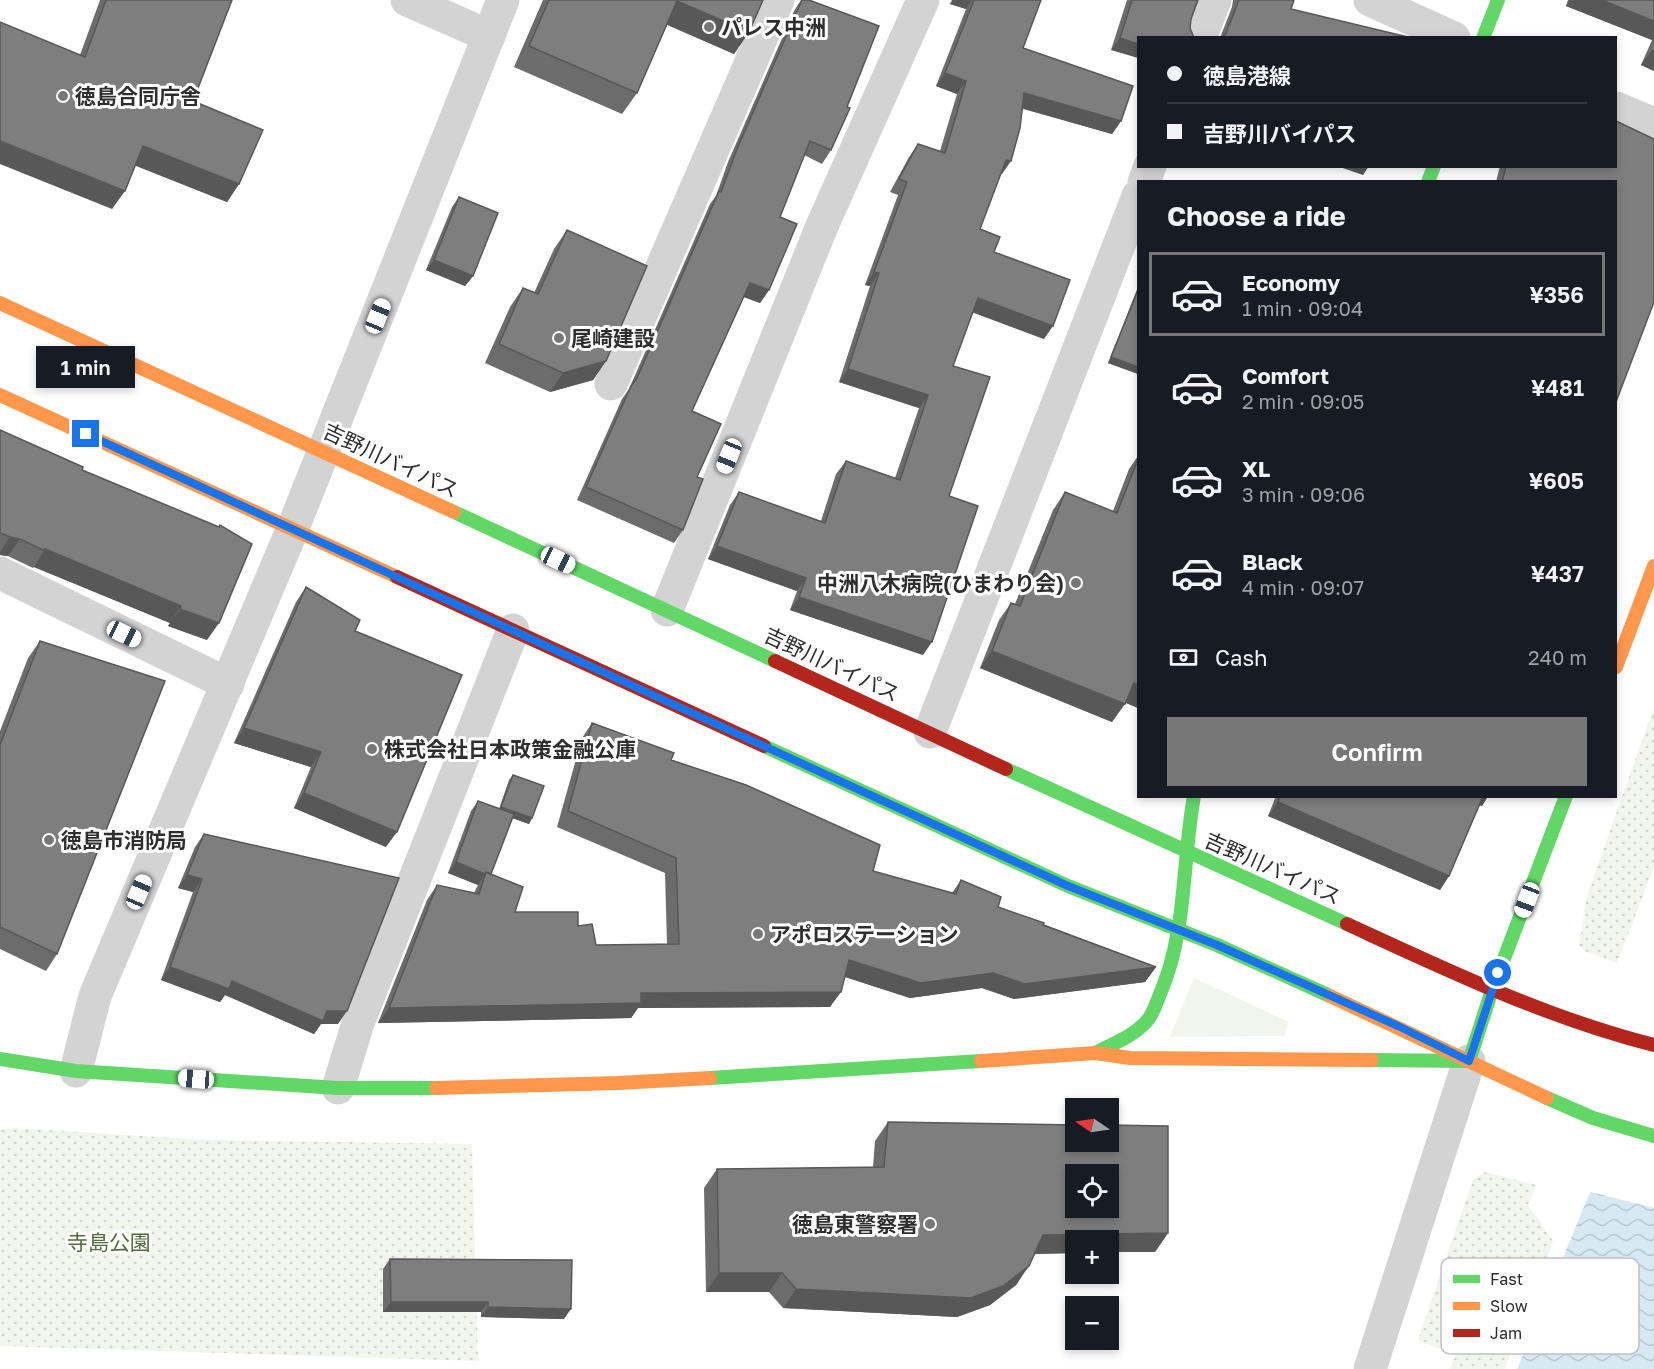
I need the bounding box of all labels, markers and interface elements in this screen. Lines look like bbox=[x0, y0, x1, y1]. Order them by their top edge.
place label: パレス中洲 bbox=[721, 14, 826, 40]
marker: パレス中洲 bbox=[702, 20, 716, 34]
text: 徳島港線 bbox=[1203, 62, 1291, 89]
place label: 徳島合同庁舎 bbox=[75, 83, 201, 109]
marker: 徳島合同庁舎 bbox=[56, 89, 70, 103]
text: 吉野川バイパス bbox=[1203, 120, 1357, 147]
text: Choose a ride bbox=[1167, 200, 1346, 232]
icon: car bbox=[1170, 267, 1224, 321]
text: Economy bbox=[1242, 269, 1340, 296]
text: ¥356 bbox=[1530, 281, 1584, 308]
car bbox=[363, 296, 393, 336]
text: 1 min · 09:04 bbox=[1242, 296, 1363, 320]
place label: 尾崎建設 bbox=[571, 325, 655, 351]
marker: 尾崎建設 bbox=[552, 331, 566, 345]
callout: 1 min bbox=[36, 347, 136, 389]
text: 1 min bbox=[60, 355, 111, 379]
icon: car bbox=[1170, 360, 1224, 414]
text: Comfort bbox=[1242, 362, 1329, 389]
text: ¥481 bbox=[1531, 374, 1584, 401]
text: 2 min · 09:05 bbox=[1242, 389, 1364, 413]
street label: 吉野川バイパス bbox=[319, 417, 463, 503]
route end bbox=[72, 420, 99, 447]
car bbox=[714, 436, 744, 476]
icon: car bbox=[1170, 453, 1224, 507]
text: XL bbox=[1242, 455, 1270, 482]
text: ¥605 bbox=[1529, 467, 1584, 494]
text: 3 min · 09:06 bbox=[1242, 482, 1365, 506]
car bbox=[538, 544, 578, 576]
icon: car bbox=[1170, 546, 1224, 600]
text: Black bbox=[1242, 548, 1303, 575]
text: ¥437 bbox=[1531, 560, 1584, 587]
place label: 中洲八木病院(ひまわり会) bbox=[817, 570, 1064, 596]
text: 4 min · 09:07 bbox=[1242, 575, 1364, 599]
marker: 中洲八木病院(ひまわり会) bbox=[1069, 576, 1083, 590]
car bbox=[104, 618, 144, 650]
street label: 吉野川バイパス bbox=[760, 621, 904, 707]
icon: cash bbox=[1167, 641, 1200, 674]
text: Cash bbox=[1215, 644, 1268, 671]
text: 240 m bbox=[1528, 645, 1587, 669]
button: Confirm bbox=[1167, 717, 1587, 786]
place label: 株式会社日本政策金融公庫 bbox=[384, 736, 636, 762]
marker: 株式会社日本政策金融公庫 bbox=[365, 742, 379, 756]
street label: 吉野川バイパス bbox=[1201, 826, 1345, 910]
place label: 徳島市消防局 bbox=[61, 827, 187, 853]
marker: 徳島市消防局 bbox=[42, 833, 56, 847]
car bbox=[124, 872, 154, 912]
car bbox=[1512, 880, 1542, 920]
place label: アポロステーション bbox=[770, 921, 959, 947]
marker: アポロステーション bbox=[751, 927, 765, 941]
route start bbox=[1484, 959, 1511, 986]
car bbox=[177, 1069, 215, 1089]
north arrow bbox=[1065, 1098, 1119, 1152]
map controls bbox=[1065, 1098, 1119, 1350]
button: locate bbox=[1065, 1164, 1119, 1218]
place label: 徳島東警察署 bbox=[792, 1211, 918, 1237]
marker: 徳島東警察署 bbox=[923, 1217, 937, 1231]
park label: 寺島公園 bbox=[67, 1229, 151, 1255]
button: + bbox=[1065, 1230, 1119, 1284]
legend bbox=[1441, 1258, 1639, 1354]
text: Fast bbox=[1490, 1269, 1523, 1289]
button: − bbox=[1065, 1296, 1119, 1350]
text: Slow bbox=[1490, 1296, 1528, 1316]
text: Jam bbox=[1490, 1323, 1522, 1343]

